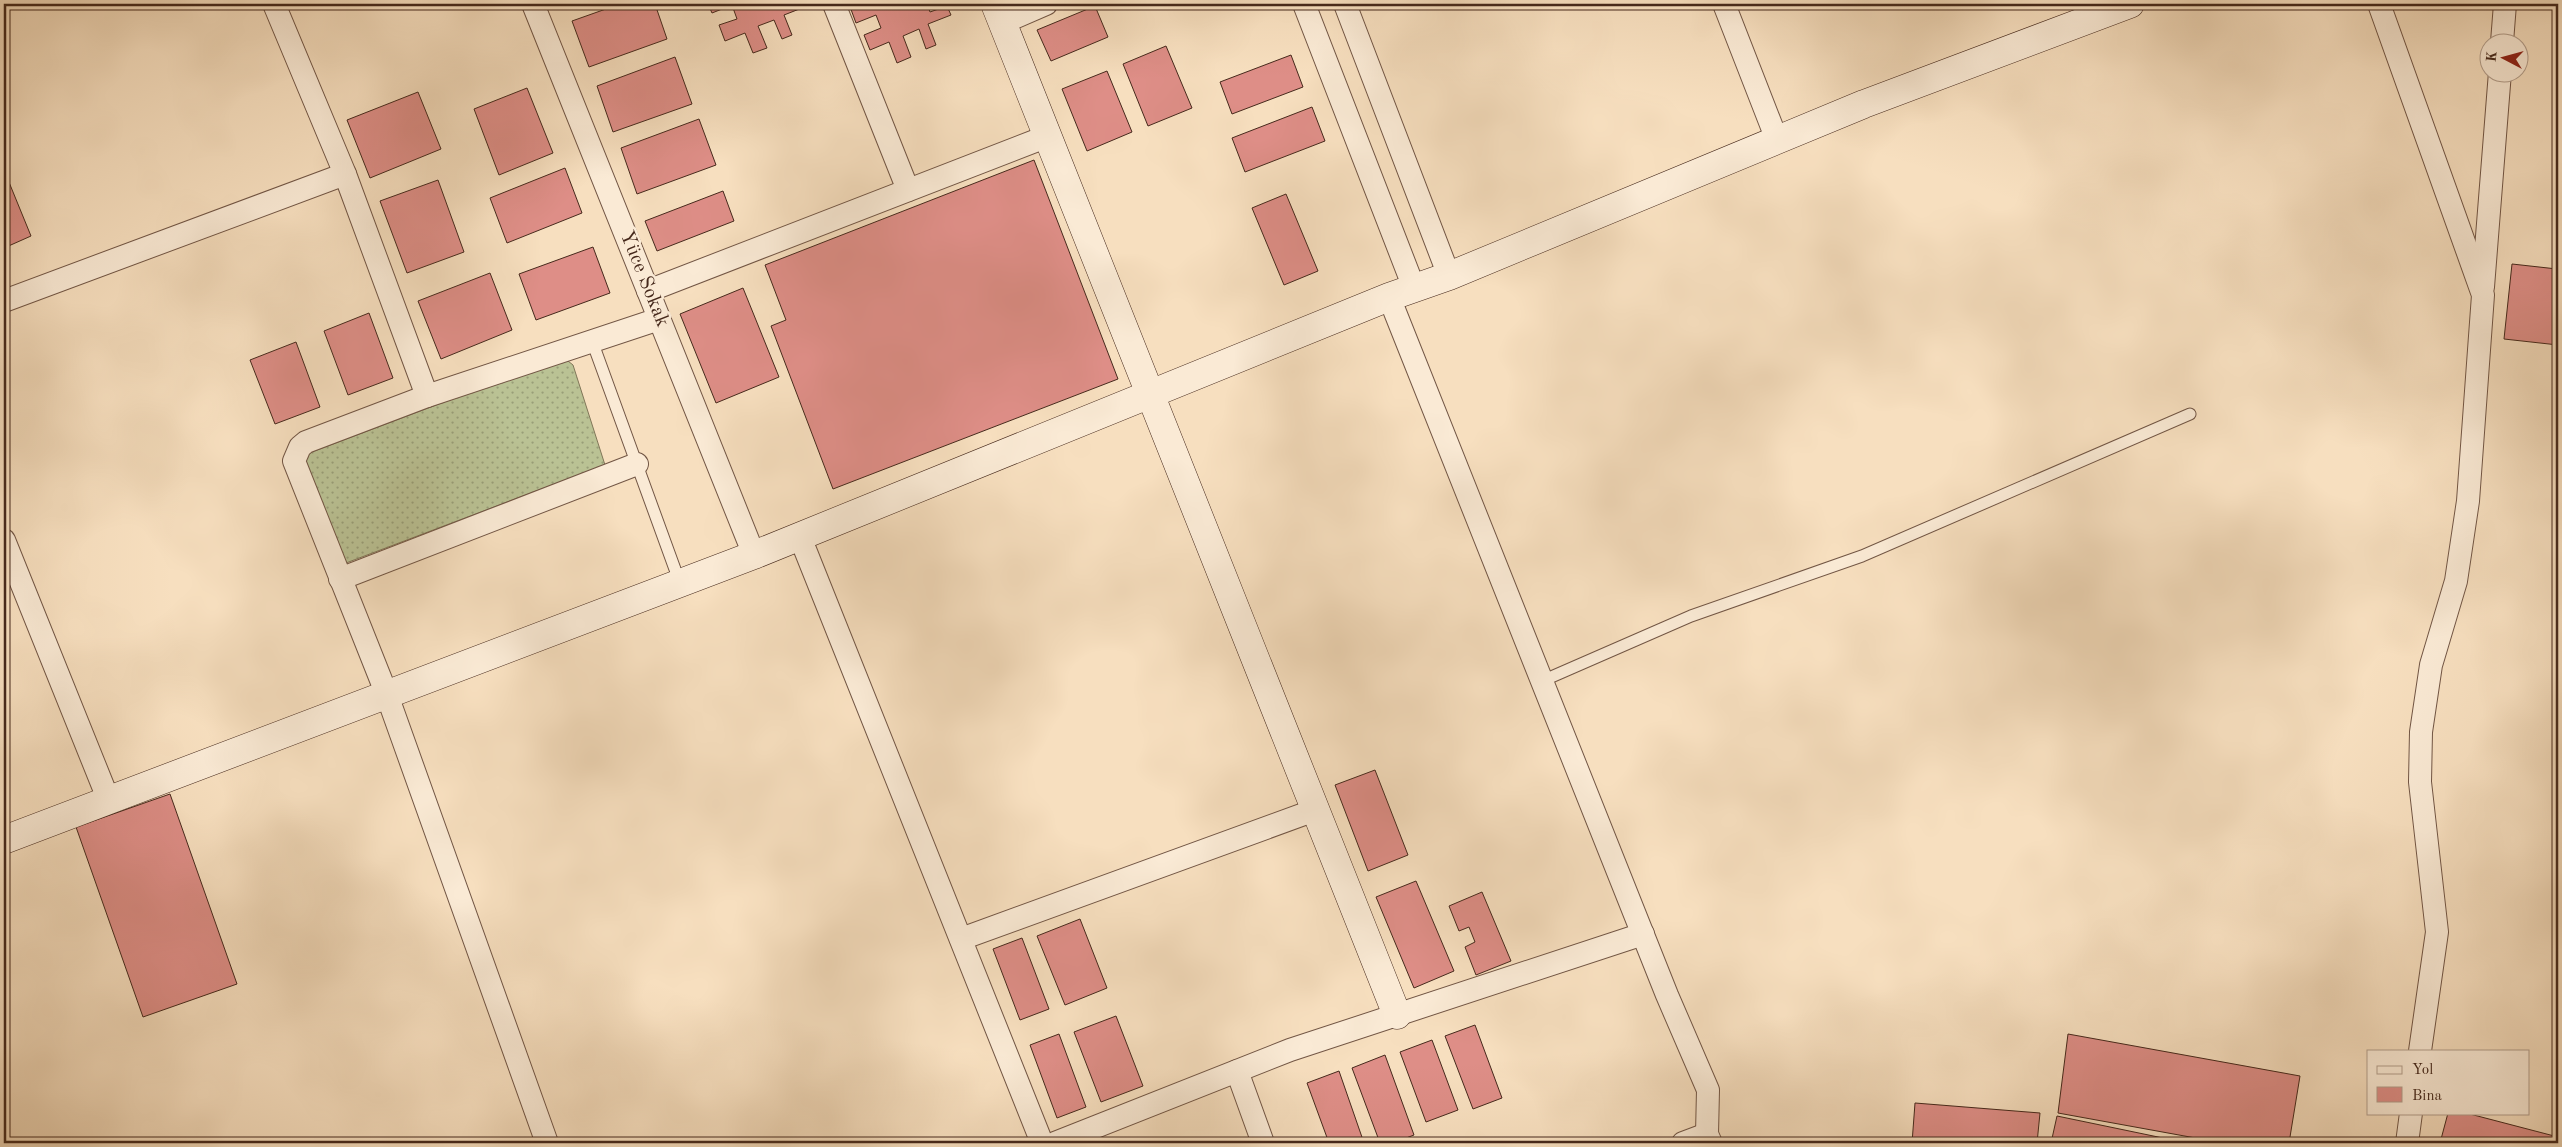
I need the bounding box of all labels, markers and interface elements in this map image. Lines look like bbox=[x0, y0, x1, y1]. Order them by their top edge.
north arrow bbox=[2480, 32, 2530, 82]
text: K bbox=[2485, 50, 2500, 63]
street label: Yüce Sokak bbox=[616, 228, 672, 330]
legend bbox=[2367, 1050, 2530, 1114]
text: Yol bbox=[2412, 1063, 2433, 1078]
text: Bina bbox=[2412, 1089, 2443, 1104]

